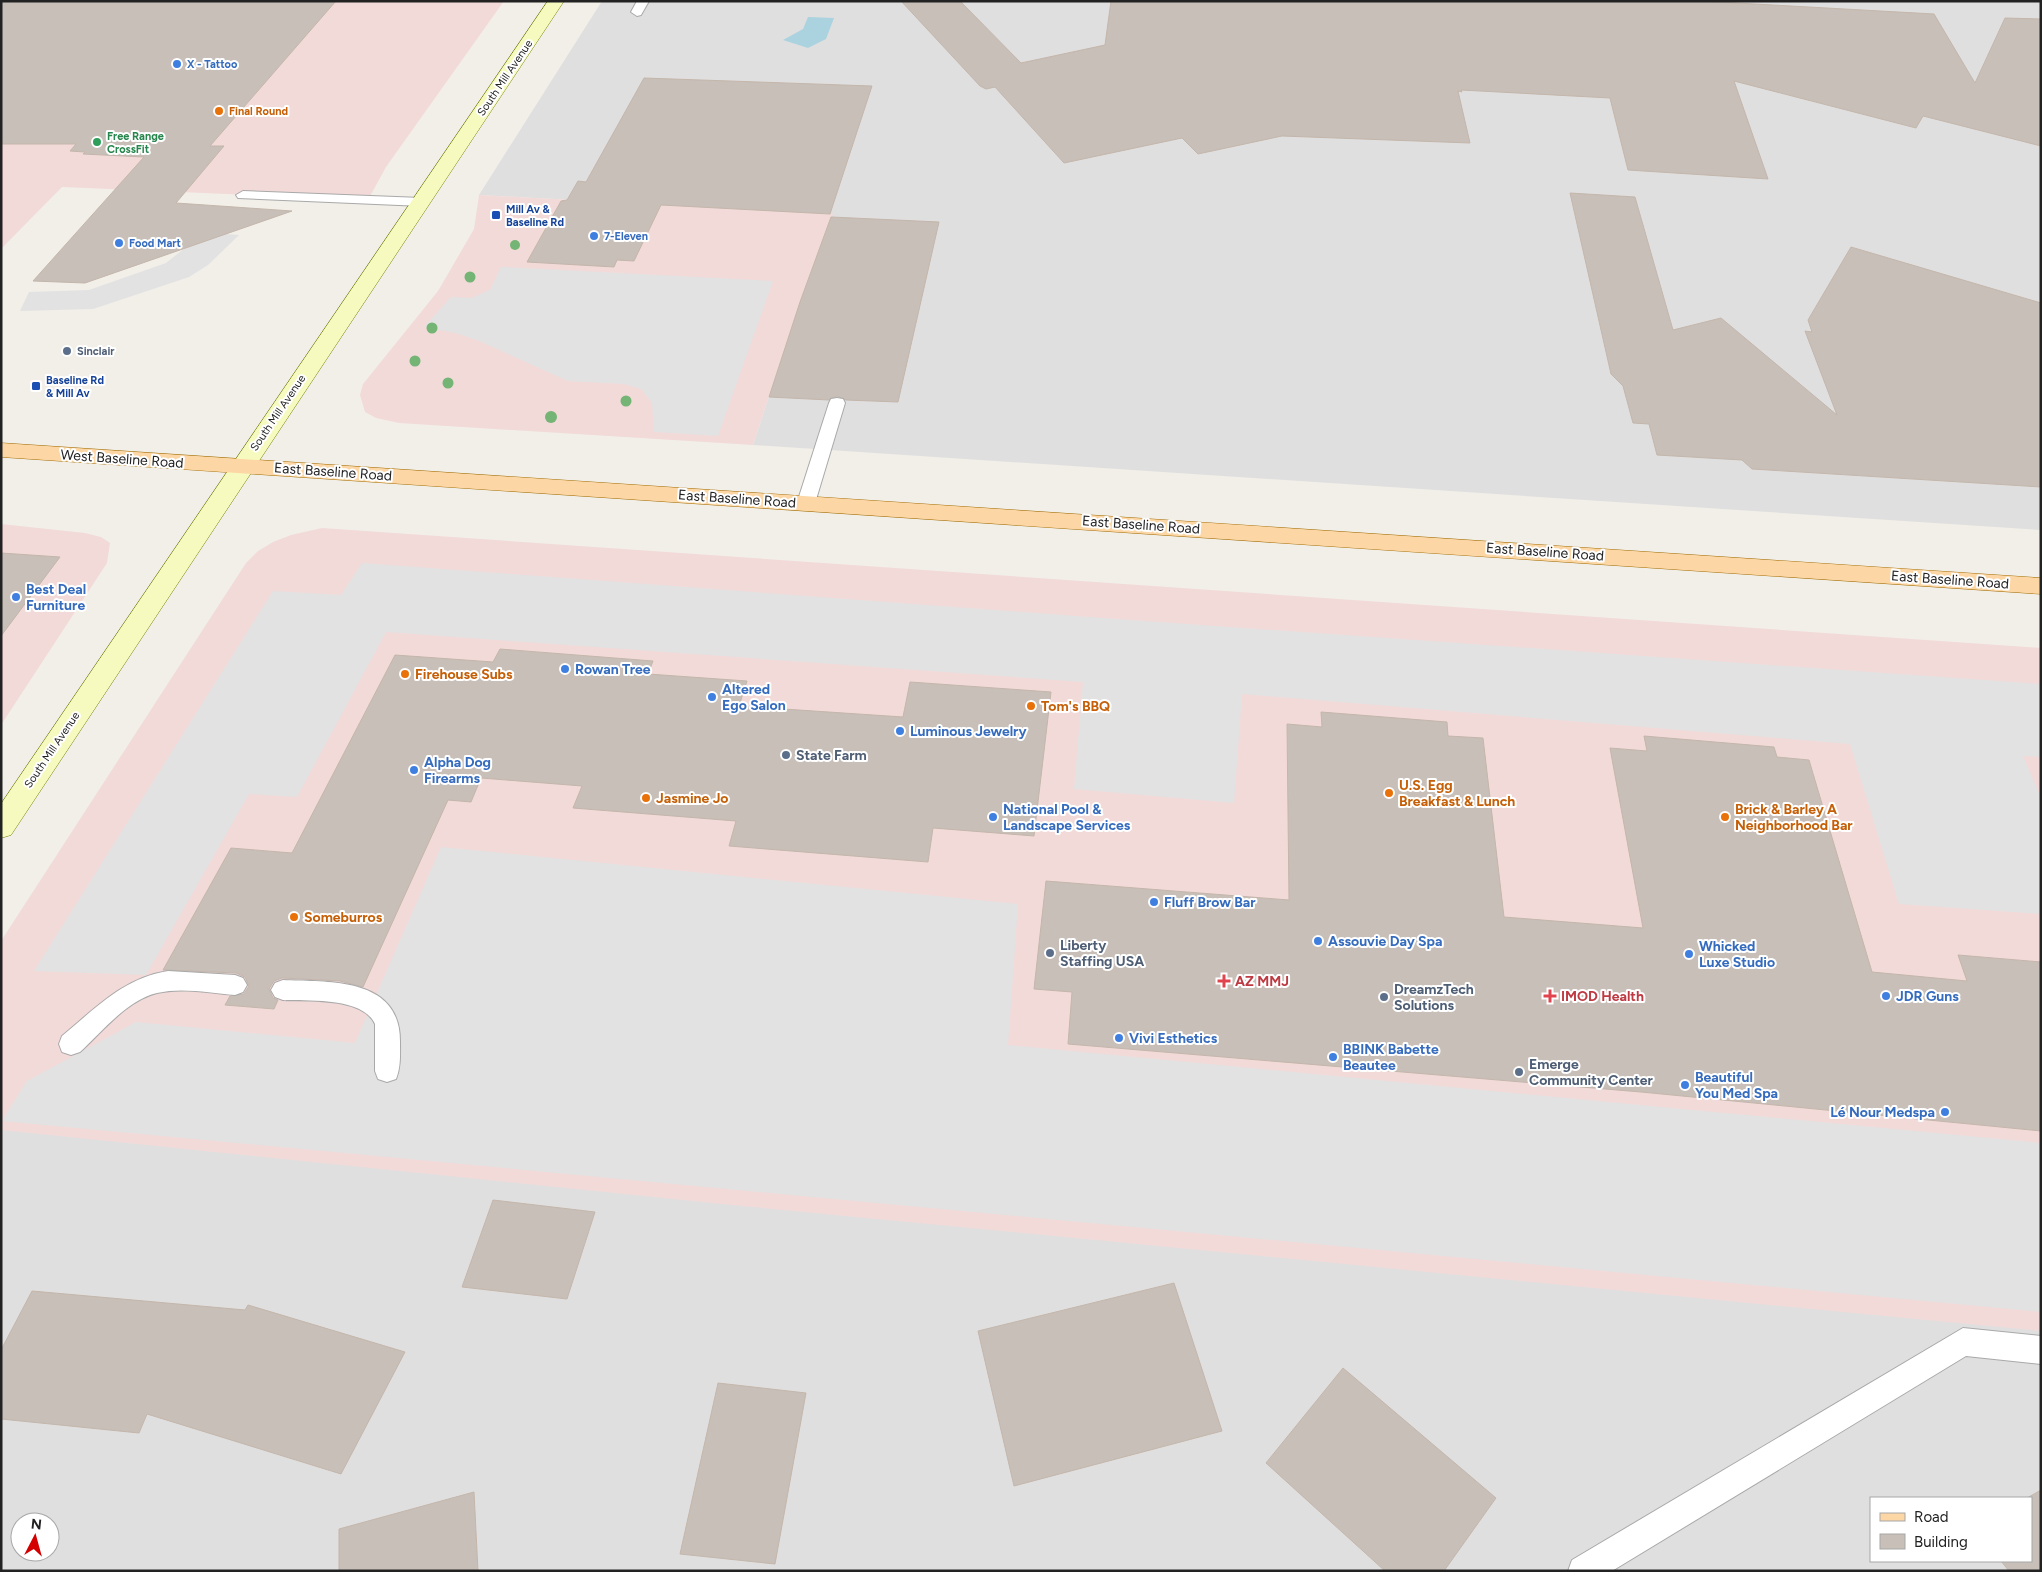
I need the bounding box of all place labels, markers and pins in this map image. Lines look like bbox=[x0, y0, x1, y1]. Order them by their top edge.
marker: X - Tattoo bbox=[171, 58, 183, 70]
place label: X - Tattoo bbox=[187, 58, 238, 71]
marker: Final Round bbox=[213, 105, 225, 117]
place label: Final Round bbox=[229, 105, 288, 118]
place label: Free Range CrossFit bbox=[107, 130, 164, 156]
marker: Free Range CrossFit bbox=[91, 136, 103, 148]
place label: Mill Av & Baseline Rd bbox=[506, 203, 564, 229]
marker: Mill Av & Baseline Rd bbox=[490, 209, 502, 221]
marker: 7-Eleven bbox=[588, 230, 600, 242]
place label: 7-Eleven bbox=[604, 230, 648, 243]
marker: Food Mart bbox=[113, 237, 125, 249]
place label: Food Mart bbox=[129, 237, 181, 250]
marker: Sinclair bbox=[61, 345, 73, 357]
place label: Sinclair bbox=[77, 345, 115, 358]
place label: Baseline Rd & Mill Av bbox=[46, 374, 104, 400]
marker: Baseline Rd & Mill Av bbox=[30, 380, 42, 392]
place label: Best Deal Furniture bbox=[26, 581, 86, 614]
marker: Best Deal Furniture bbox=[10, 591, 22, 603]
place label: Rowan Tree bbox=[575, 661, 651, 678]
marker: Rowan Tree bbox=[559, 663, 571, 675]
place label: Firehouse Subs bbox=[415, 666, 513, 683]
marker: Firehouse Subs bbox=[399, 668, 411, 680]
place label: Altered Ego Salon bbox=[722, 681, 786, 714]
marker: Altered Ego Salon bbox=[706, 691, 718, 703]
place label: Tom's BBQ bbox=[1041, 698, 1110, 715]
marker: Tom's BBQ bbox=[1025, 700, 1037, 712]
place label: Luminous Jewelry bbox=[910, 723, 1027, 740]
marker: Luminous Jewelry bbox=[894, 725, 906, 737]
place label: State Farm bbox=[796, 747, 867, 764]
marker: State Farm bbox=[780, 749, 792, 761]
place label: Alpha Dog Firearms bbox=[424, 754, 491, 787]
marker: Alpha Dog Firearms bbox=[408, 764, 420, 776]
place label: U.S. Egg Breakfast & Lunch bbox=[1399, 777, 1515, 810]
marker: U.S. Egg Breakfast & Lunch bbox=[1383, 787, 1395, 799]
place label: Jasmine Jo bbox=[656, 790, 729, 807]
marker: Jasmine Jo bbox=[640, 792, 652, 804]
place label: National Pool & Landscape Services bbox=[1003, 801, 1131, 834]
place label: Brick & Barley A Neighborhood Bar bbox=[1735, 801, 1853, 834]
marker: National Pool & Landscape Services bbox=[987, 811, 999, 823]
marker: Brick & Barley A Neighborhood Bar bbox=[1719, 811, 1731, 823]
place label: Fluff Brow Bar bbox=[1164, 894, 1256, 911]
marker: Fluff Brow Bar bbox=[1148, 896, 1160, 908]
place label: Someburros bbox=[304, 909, 383, 926]
marker: Someburros bbox=[288, 911, 300, 923]
place label: Assouvie Day Spa bbox=[1328, 933, 1443, 950]
marker: Assouvie Day Spa bbox=[1312, 935, 1324, 947]
place label: Liberty Staffing USA bbox=[1060, 937, 1144, 970]
place label: Whicked Luxe Studio bbox=[1699, 938, 1775, 971]
marker: Liberty Staffing USA bbox=[1044, 947, 1056, 959]
marker: Whicked Luxe Studio bbox=[1683, 948, 1695, 960]
place label: AZ MMJ bbox=[1235, 973, 1289, 990]
marker: AZ MMJ bbox=[1217, 974, 1231, 988]
place label: DreamzTech Solutions bbox=[1394, 981, 1474, 1014]
place label: IMOD Health bbox=[1561, 988, 1644, 1005]
place label: JDR Guns bbox=[1896, 988, 1959, 1005]
marker: IMOD Health bbox=[1543, 989, 1557, 1003]
marker: JDR Guns bbox=[1880, 990, 1892, 1002]
marker: DreamzTech Solutions bbox=[1378, 991, 1390, 1003]
place label: Vivi Esthetics bbox=[1129, 1030, 1218, 1047]
marker: Vivi Esthetics bbox=[1113, 1032, 1125, 1044]
place label: BBINK Babette Beautee bbox=[1343, 1041, 1439, 1074]
marker: BBINK Babette Beautee bbox=[1327, 1051, 1339, 1063]
place label: Emerge Community Center bbox=[1529, 1056, 1653, 1089]
marker: Emerge Community Center bbox=[1513, 1066, 1525, 1078]
place label: Beautiful You Med Spa bbox=[1695, 1069, 1778, 1102]
marker: Beautiful You Med Spa bbox=[1679, 1079, 1691, 1091]
place label: Lé Nour Medspa bbox=[1830, 1104, 1935, 1121]
marker: Lé Nour Medspa bbox=[1939, 1106, 1951, 1118]

